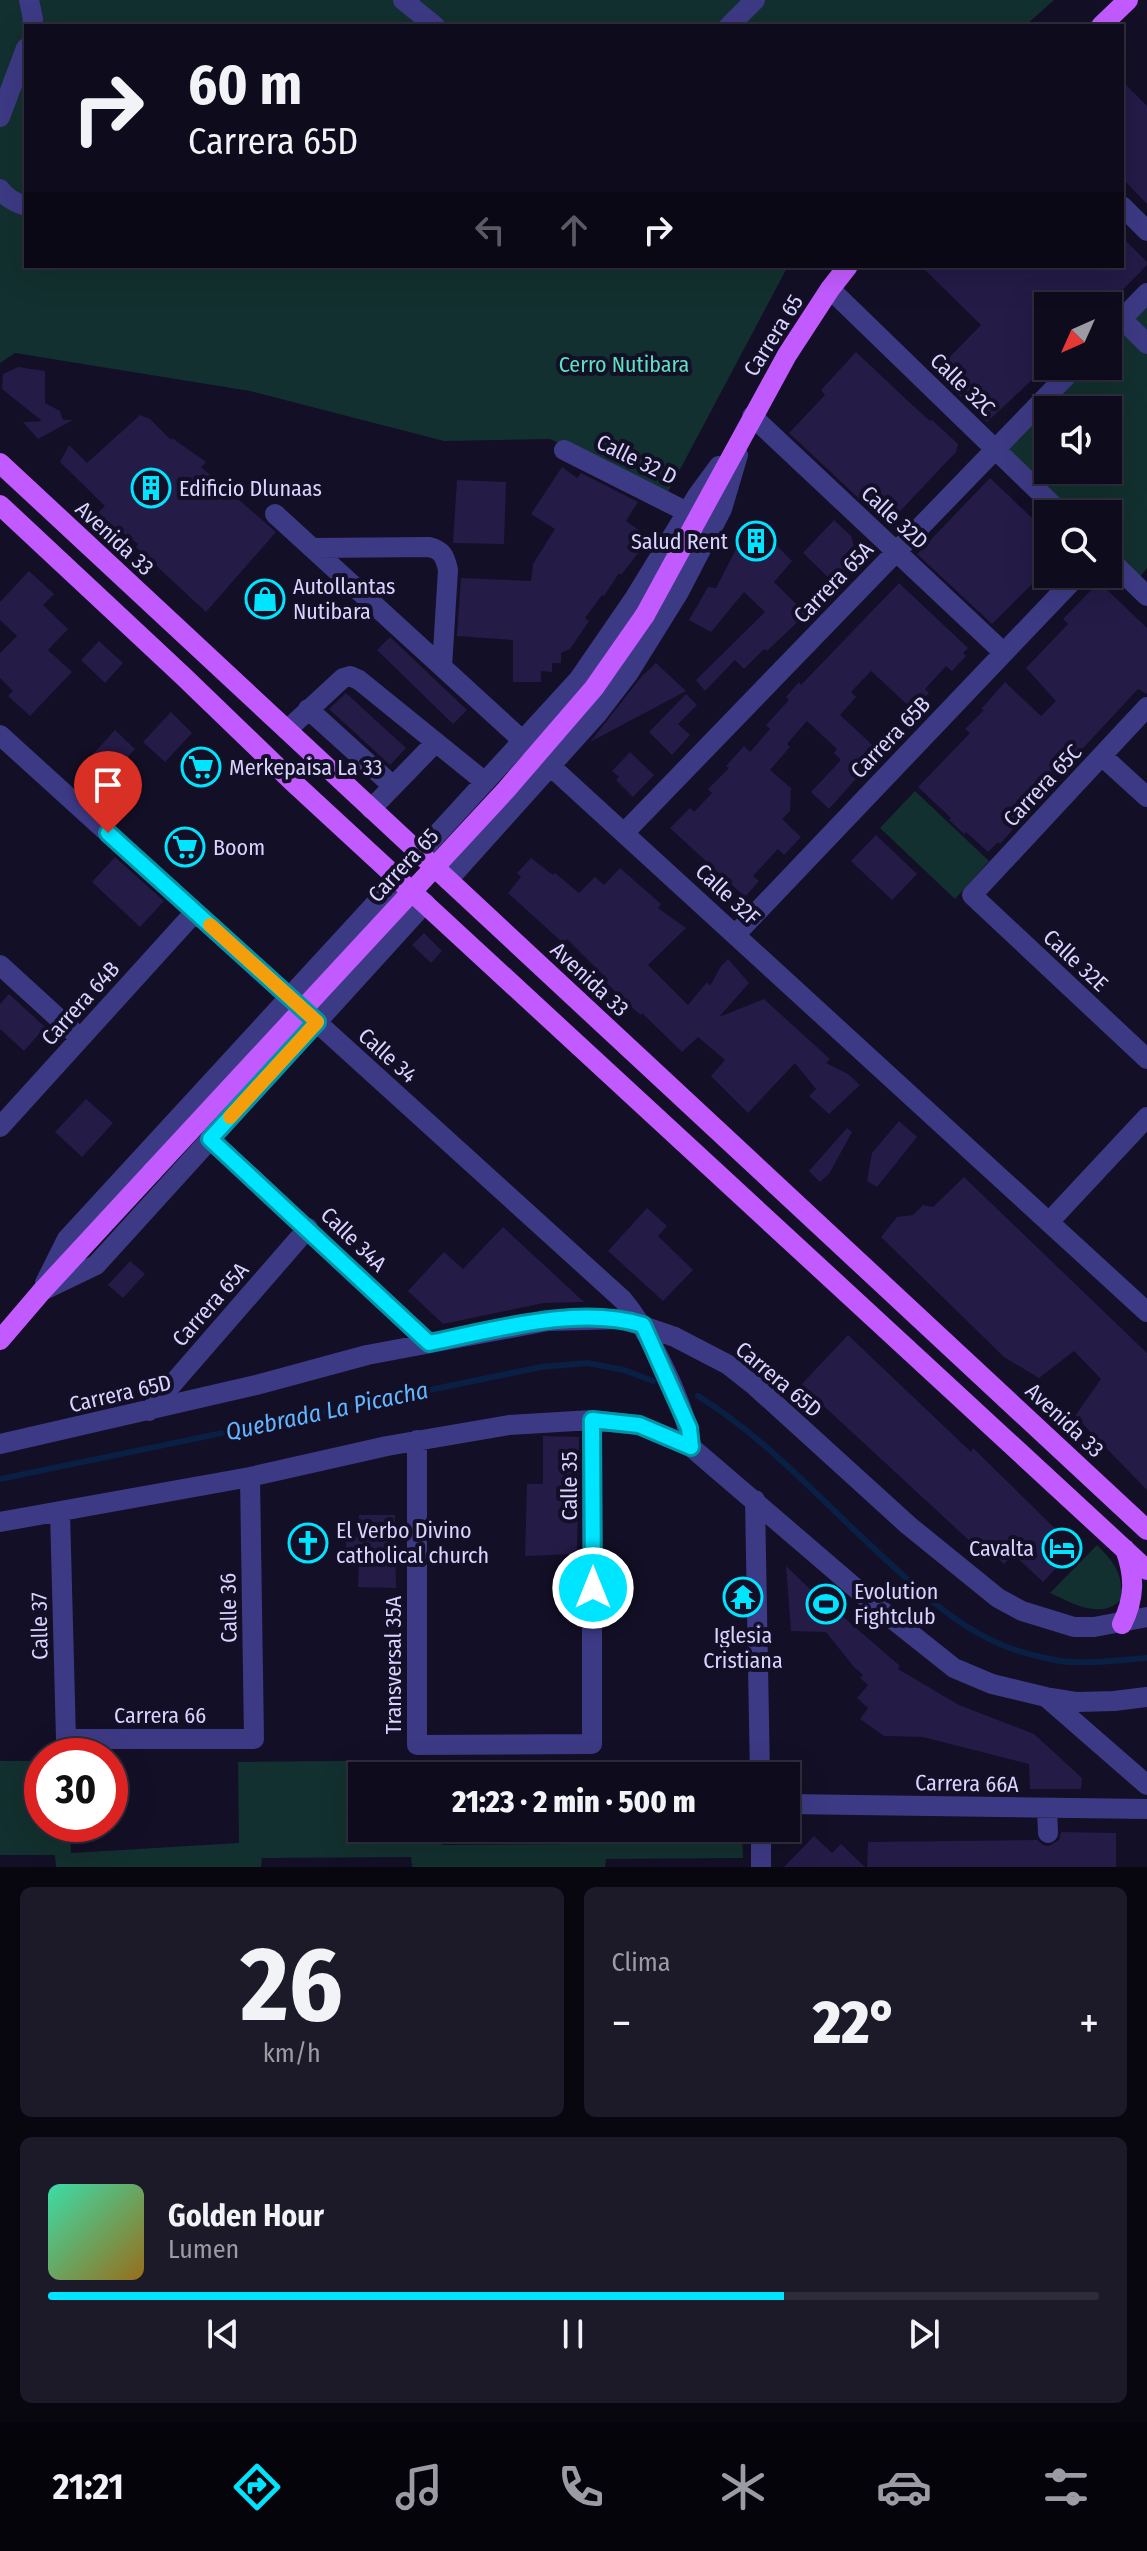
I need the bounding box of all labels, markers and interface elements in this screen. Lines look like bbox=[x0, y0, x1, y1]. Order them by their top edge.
text: 60 m bbox=[188, 52, 302, 119]
icon: right bbox=[56, 56, 160, 160]
text: Carrera 65D bbox=[188, 120, 358, 164]
icon: left bbox=[468, 208, 512, 252]
icon: ahead bbox=[552, 208, 596, 252]
icon: right bbox=[636, 208, 680, 252]
street label: Carrera 65 bbox=[738, 289, 809, 381]
north arrow bbox=[1034, 292, 1122, 380]
map controls bbox=[1034, 292, 1122, 588]
street label: Calle 32C bbox=[925, 347, 1001, 422]
park label: Cerro Nutibara bbox=[559, 351, 689, 378]
button: sound bbox=[1034, 396, 1122, 484]
street label: Calle 32 D bbox=[592, 428, 682, 491]
building icon: Edificio Dlunaas bbox=[130, 467, 172, 509]
place label: Edificio Dlunaas bbox=[179, 475, 322, 502]
street label: Calle 32D bbox=[856, 480, 934, 555]
street label: Avenida 33 bbox=[70, 495, 159, 581]
button: search bbox=[1034, 500, 1122, 588]
building icon: Salud Rent bbox=[735, 520, 777, 562]
place label: Salud Rent bbox=[631, 528, 729, 555]
street label: Carrera 65A bbox=[788, 536, 879, 629]
place label: Autollantas Nutibara bbox=[293, 573, 395, 625]
shop icon: Autollantas Nutibara bbox=[244, 578, 286, 620]
street label: Carrera 65B bbox=[845, 691, 936, 784]
street label: Carrera 65C bbox=[998, 739, 1087, 832]
supermarket icon: Merkepaisa La 33 bbox=[180, 746, 222, 788]
pin bbox=[74, 751, 142, 833]
place label: Merkepaisa La 33 bbox=[229, 754, 383, 781]
icon: arrive bbox=[86, 763, 130, 807]
street label: Carrera 65 bbox=[362, 823, 444, 908]
supermarket icon: Boom bbox=[164, 826, 206, 868]
place label: Boom bbox=[213, 834, 265, 861]
street label: Calle 32F bbox=[690, 858, 766, 931]
street label: Calle 32E bbox=[1038, 924, 1114, 997]
street label: Avenida 33 bbox=[545, 936, 634, 1022]
street label: Carrera 64B bbox=[36, 956, 125, 1051]
street label: Calle 34 bbox=[353, 1022, 423, 1089]
street label: Calle 34A bbox=[315, 1201, 393, 1278]
street label: Carrera 65A bbox=[166, 1256, 255, 1352]
street label: Carrera 65D bbox=[730, 1336, 827, 1423]
street label: Carrera 65D bbox=[66, 1369, 174, 1418]
water label: Quebrada La Picacha bbox=[223, 1376, 431, 1446]
street label: Avenida 33 bbox=[1020, 1377, 1109, 1463]
street label: Calle 35 bbox=[556, 1451, 583, 1521]
place label: El Verbo Divino catholical church bbox=[336, 1517, 489, 1569]
church icon: El Verbo Divino catholical church bbox=[287, 1522, 329, 1564]
hotel icon: Cavalta bbox=[1041, 1527, 1083, 1569]
place label: Cavalta bbox=[969, 1535, 1034, 1562]
position arrow bbox=[551, 1546, 635, 1630]
street label: Calle 36 bbox=[214, 1573, 243, 1643]
temple icon: Iglesia Cristiana bbox=[722, 1576, 764, 1618]
place label: Evolution Fightclub bbox=[854, 1578, 938, 1630]
sports icon: Evolution Fightclub bbox=[805, 1583, 847, 1625]
street label: Calle 37 bbox=[25, 1592, 54, 1660]
street label: Transversal 35A bbox=[380, 1595, 407, 1734]
place label: Iglesia Cristiana bbox=[703, 1622, 783, 1674]
street label: Carrera 66 bbox=[114, 1702, 206, 1729]
speed limit sign: 30 bbox=[24, 1738, 128, 1842]
street label: Carrera 66A bbox=[915, 1769, 1019, 1798]
text: 21:23 · 2 min · 500 m bbox=[452, 1784, 696, 1820]
text: 26 bbox=[240, 1923, 343, 2048]
text: Clima bbox=[612, 1947, 671, 1978]
text: 22° bbox=[813, 1987, 897, 2059]
text: − bbox=[612, 1997, 631, 2050]
text: + bbox=[1079, 1997, 1099, 2050]
text: km/h bbox=[263, 2038, 321, 2069]
text: Golden Hour bbox=[168, 2198, 324, 2234]
text: Lumen bbox=[168, 2234, 239, 2265]
icon: previous bbox=[201, 2312, 245, 2356]
icon: pause bbox=[551, 2312, 595, 2356]
icon: next bbox=[902, 2312, 946, 2356]
icon: directions bbox=[229, 2459, 285, 2515]
icon: music bbox=[391, 2459, 447, 2515]
icon: phone bbox=[553, 2459, 609, 2515]
icon: climate bbox=[715, 2459, 771, 2515]
icon: car bbox=[876, 2459, 932, 2515]
icon: filters bbox=[1038, 2459, 1094, 2515]
text: 21:21 bbox=[53, 2465, 124, 2509]

